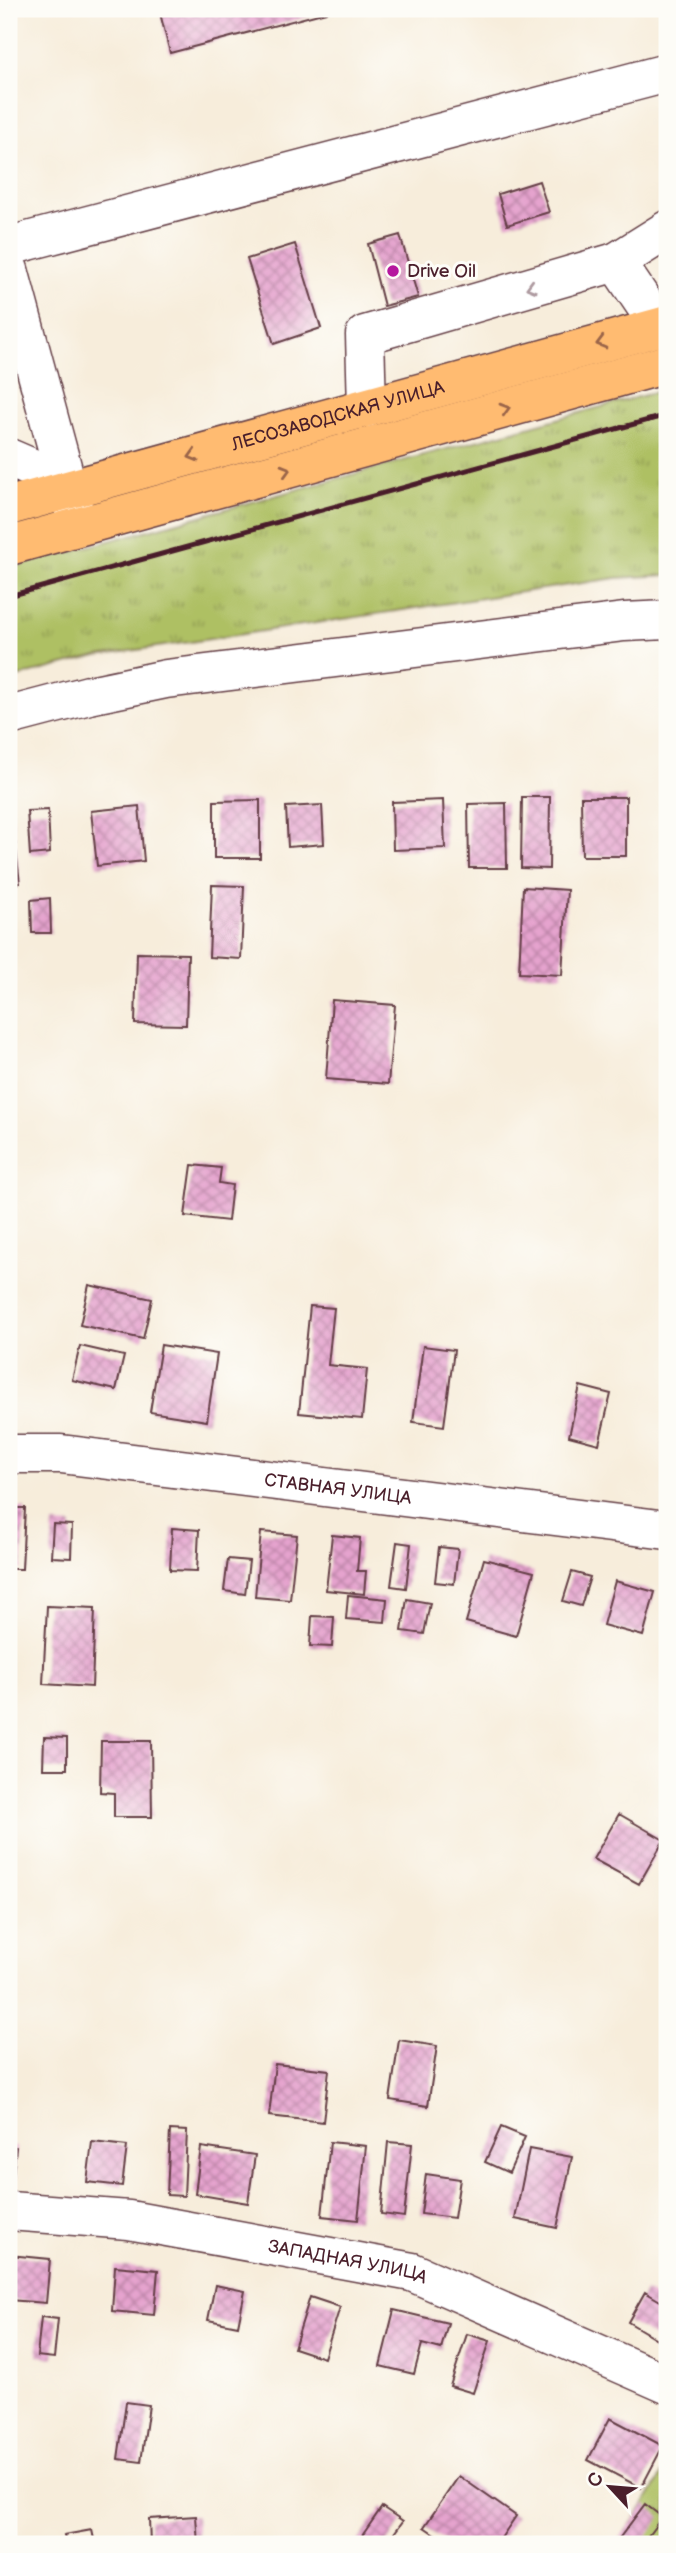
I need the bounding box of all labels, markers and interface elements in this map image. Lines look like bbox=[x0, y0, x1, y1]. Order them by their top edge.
place label: Drive Oil bbox=[407, 261, 476, 282]
marker: Drive Oil bbox=[385, 263, 401, 279]
one-way arrow bbox=[525, 278, 537, 293]
one-way arrow bbox=[596, 335, 608, 349]
street label: ЛЕСОЗАВОДСКАЯ УЛИЦА bbox=[228, 377, 447, 456]
one-way arrow bbox=[499, 403, 511, 417]
one-way arrow bbox=[188, 448, 200, 462]
one-way arrow bbox=[280, 464, 292, 478]
street label: СТАВНАЯ УЛИЦА bbox=[263, 1470, 413, 1509]
street label: ЗАПАДНАЯ УЛИЦА bbox=[266, 2236, 431, 2288]
north arrow bbox=[574, 2452, 644, 2522]
text: С bbox=[583, 2469, 609, 2491]

